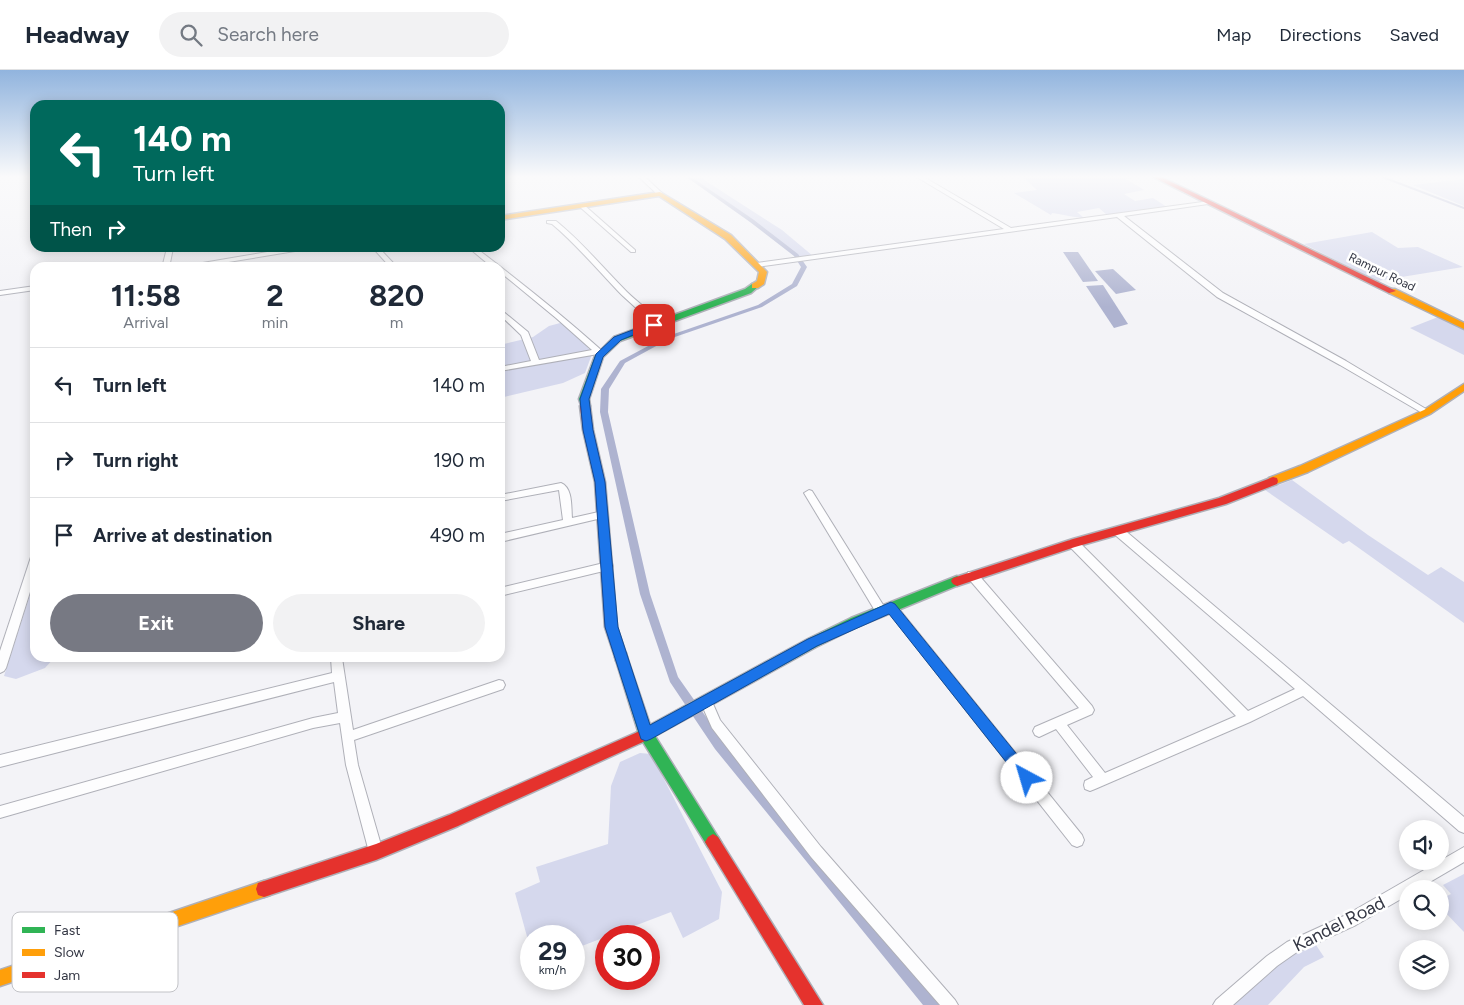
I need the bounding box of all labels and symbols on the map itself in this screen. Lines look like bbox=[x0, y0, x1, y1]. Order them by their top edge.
street label: Rampur Road bbox=[1346, 250, 1418, 294]
pin bbox=[633, 304, 675, 346]
position arrow bbox=[1000, 751, 1052, 803]
street label: Kandel Road bbox=[1289, 891, 1389, 957]
legend bbox=[12, 912, 178, 992]
text: Fast bbox=[54, 922, 80, 939]
speed limit sign: 30 bbox=[595, 925, 660, 990]
text: Slow bbox=[54, 944, 85, 961]
text: Jam bbox=[54, 967, 80, 984]

